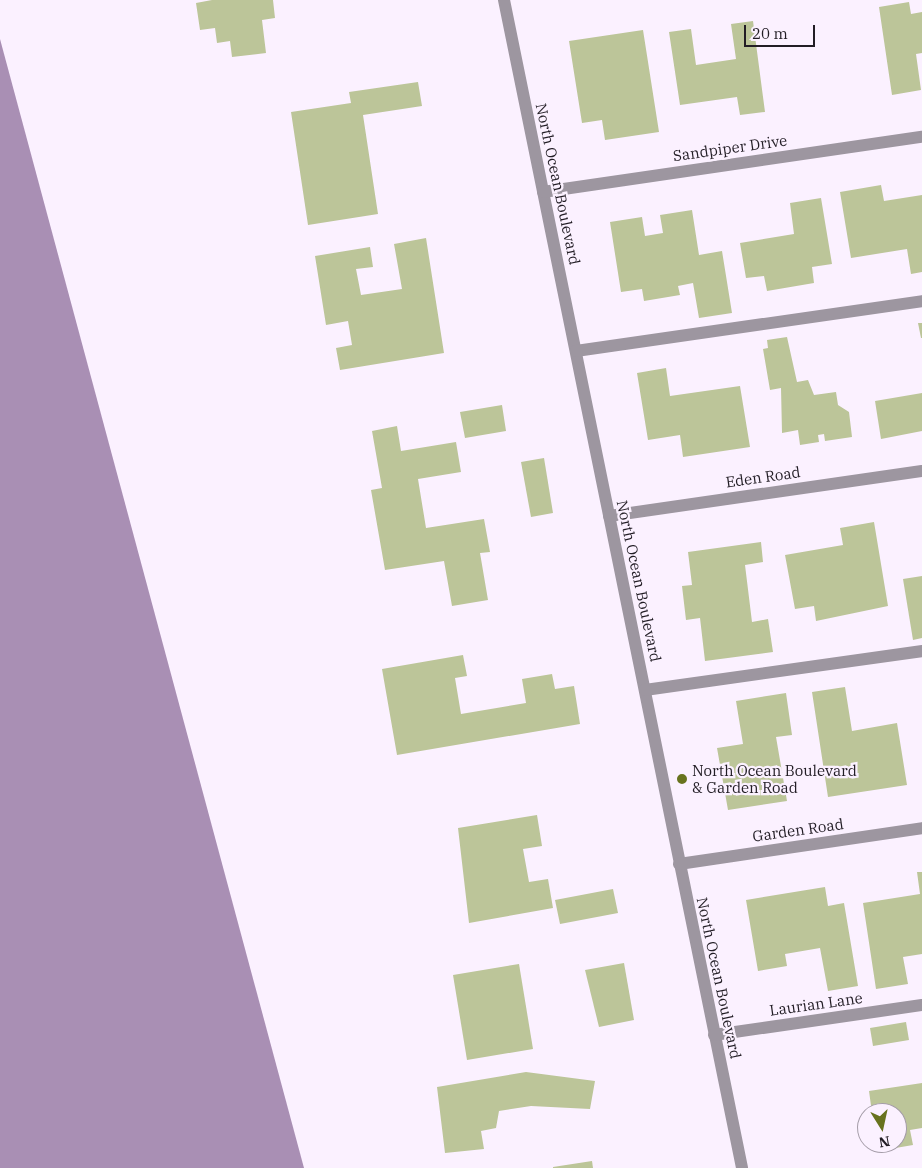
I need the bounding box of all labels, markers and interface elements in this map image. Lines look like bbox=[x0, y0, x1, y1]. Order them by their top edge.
scale bar bbox=[747, 15, 818, 47]
text: 20 m bbox=[752, 24, 788, 43]
street label: North Ocean Boulevard bbox=[532, 101, 584, 267]
street label: Sandpiper Drive bbox=[672, 131, 788, 165]
street label: Eden Road bbox=[724, 463, 802, 491]
street label: North Ocean Boulevard bbox=[613, 498, 665, 664]
place label: North Ocean Boulevard & Garden Road bbox=[692, 761, 857, 796]
marker: North Ocean Boulevard & Garden Road bbox=[676, 773, 688, 785]
street label: Garden Road bbox=[751, 815, 845, 845]
street label: North Ocean Boulevard bbox=[693, 895, 745, 1061]
street label: Laurian Lane bbox=[768, 989, 864, 1019]
north arrow bbox=[857, 1103, 907, 1153]
text: N bbox=[877, 1132, 891, 1152]

